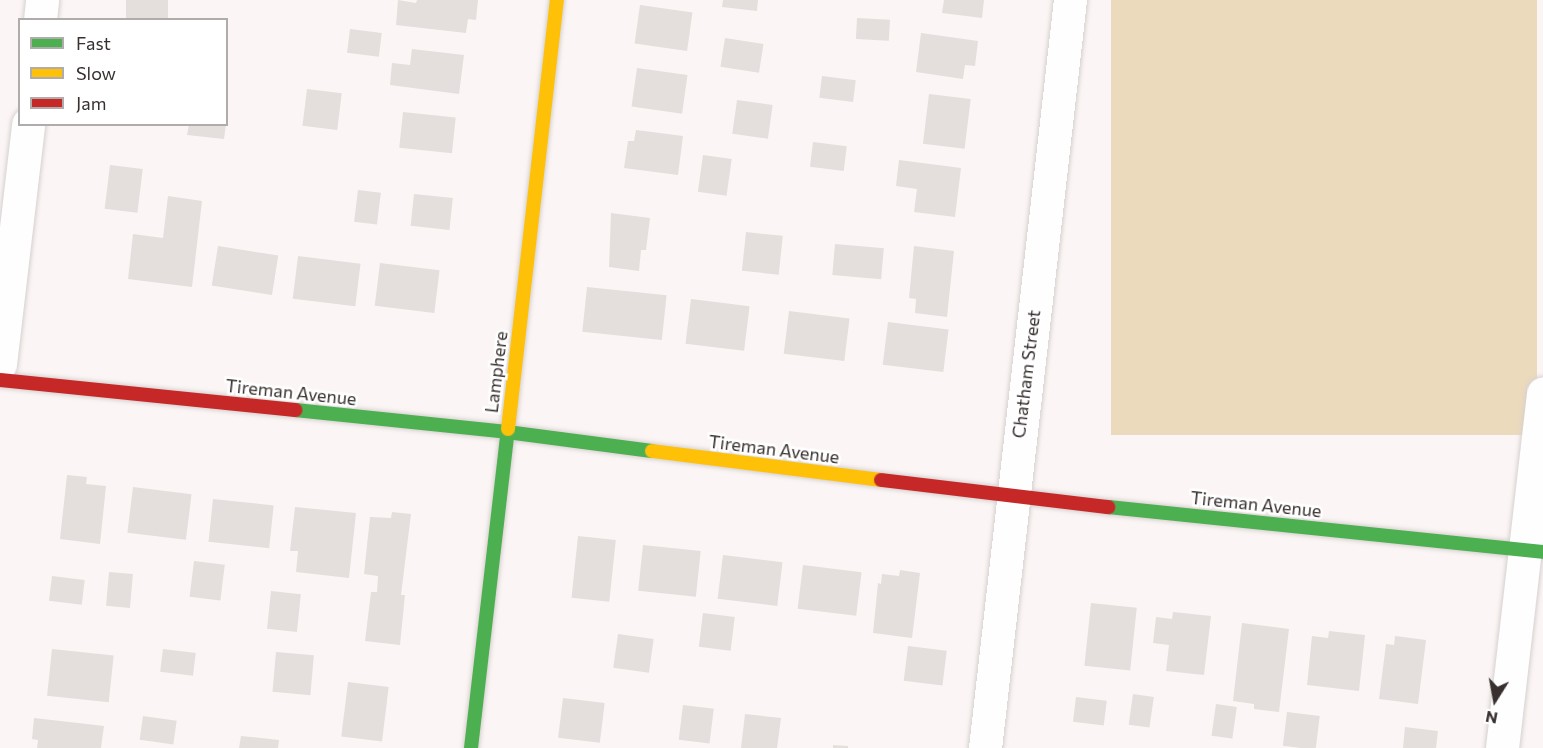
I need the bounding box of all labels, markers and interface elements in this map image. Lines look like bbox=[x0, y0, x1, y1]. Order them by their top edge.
legend bbox=[18, 18, 228, 126]
text: Fast bbox=[76, 32, 111, 54]
text: Slow bbox=[76, 62, 116, 84]
text: Jam bbox=[76, 92, 106, 114]
street label: Chatham Street bbox=[1007, 309, 1045, 439]
street label: Lamphere bbox=[480, 330, 512, 414]
street label: Tireman Avenue bbox=[225, 374, 357, 410]
street label: Tireman Avenue bbox=[707, 430, 841, 468]
street label: Tireman Avenue bbox=[1190, 486, 1322, 522]
north arrow bbox=[1465, 670, 1525, 730]
text: N bbox=[1484, 708, 1499, 729]

